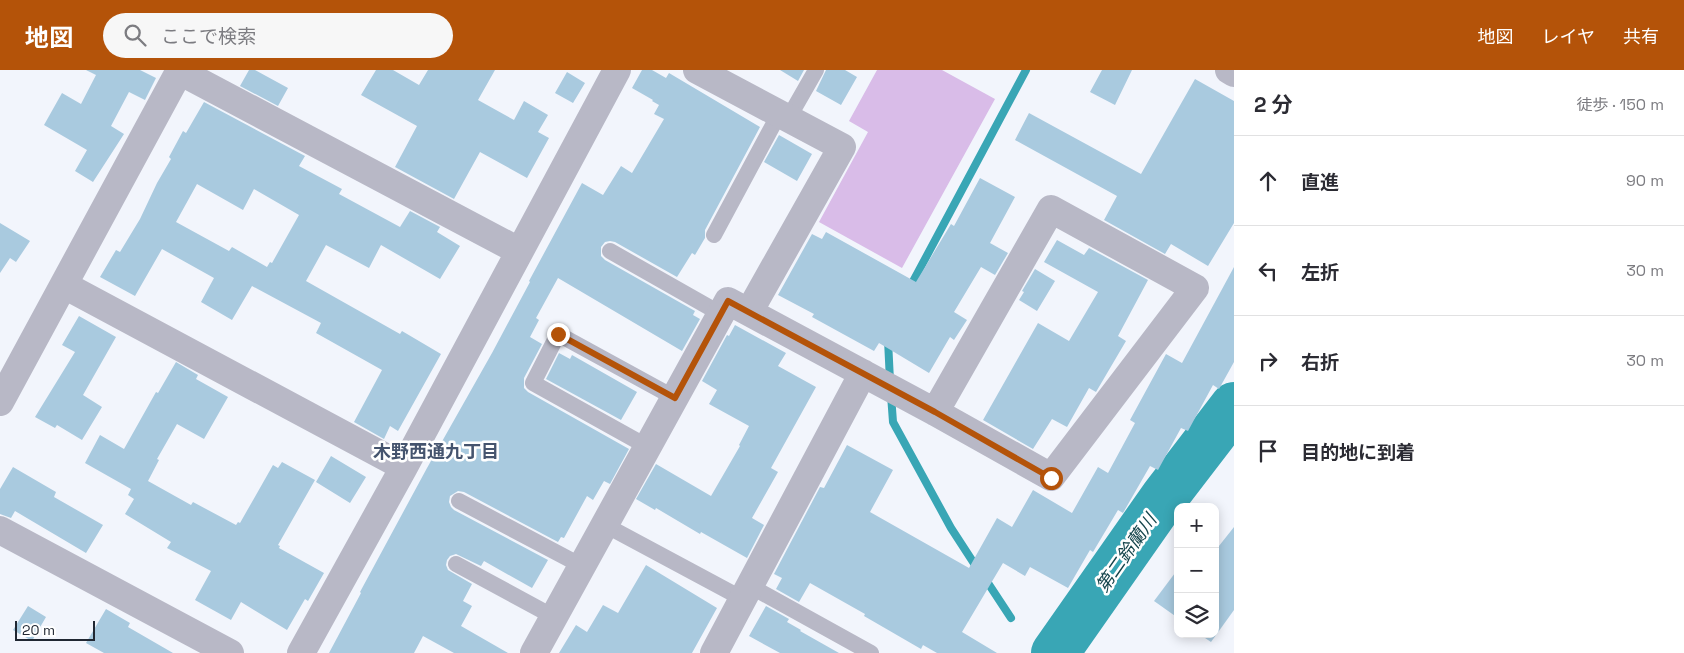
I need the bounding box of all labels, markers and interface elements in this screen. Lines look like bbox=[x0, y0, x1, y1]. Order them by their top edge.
search box bbox=[103, 13, 453, 58]
icon: search bbox=[121, 21, 149, 49]
text: 地図 bbox=[25, 22, 73, 53]
text: ここで検索 bbox=[161, 24, 256, 49]
text: 地図 bbox=[1478, 25, 1514, 48]
text: レイヤ bbox=[1542, 25, 1595, 48]
text: 共有 bbox=[1623, 25, 1659, 48]
text: 2 分 bbox=[1254, 91, 1293, 118]
text: 徒歩 · 150 m bbox=[1576, 94, 1664, 115]
icon: ahead bbox=[1254, 167, 1282, 195]
text: 直進 bbox=[1301, 170, 1339, 195]
text: 90 m bbox=[1626, 170, 1664, 191]
icon: left bbox=[1254, 257, 1282, 285]
text: 左折 bbox=[1301, 260, 1339, 285]
text: 30 m bbox=[1626, 260, 1664, 281]
route end bbox=[547, 323, 570, 346]
icon: right bbox=[1254, 347, 1282, 375]
text: 右折 bbox=[1301, 350, 1339, 375]
text: 30 m bbox=[1626, 350, 1664, 371]
icon: arrive bbox=[1254, 437, 1282, 465]
district label: 木野西通九丁目 bbox=[373, 440, 499, 463]
text: 目的地に到着 bbox=[1301, 440, 1415, 465]
route start bbox=[1040, 467, 1063, 490]
map controls bbox=[1174, 503, 1219, 638]
button: + bbox=[1174, 503, 1219, 548]
water label: 第二鈴蘭川 bbox=[1091, 508, 1162, 596]
button: − bbox=[1174, 548, 1219, 593]
button: layers bbox=[1174, 593, 1219, 638]
scale bar bbox=[15, 618, 95, 641]
text: 20 m bbox=[22, 621, 55, 639]

